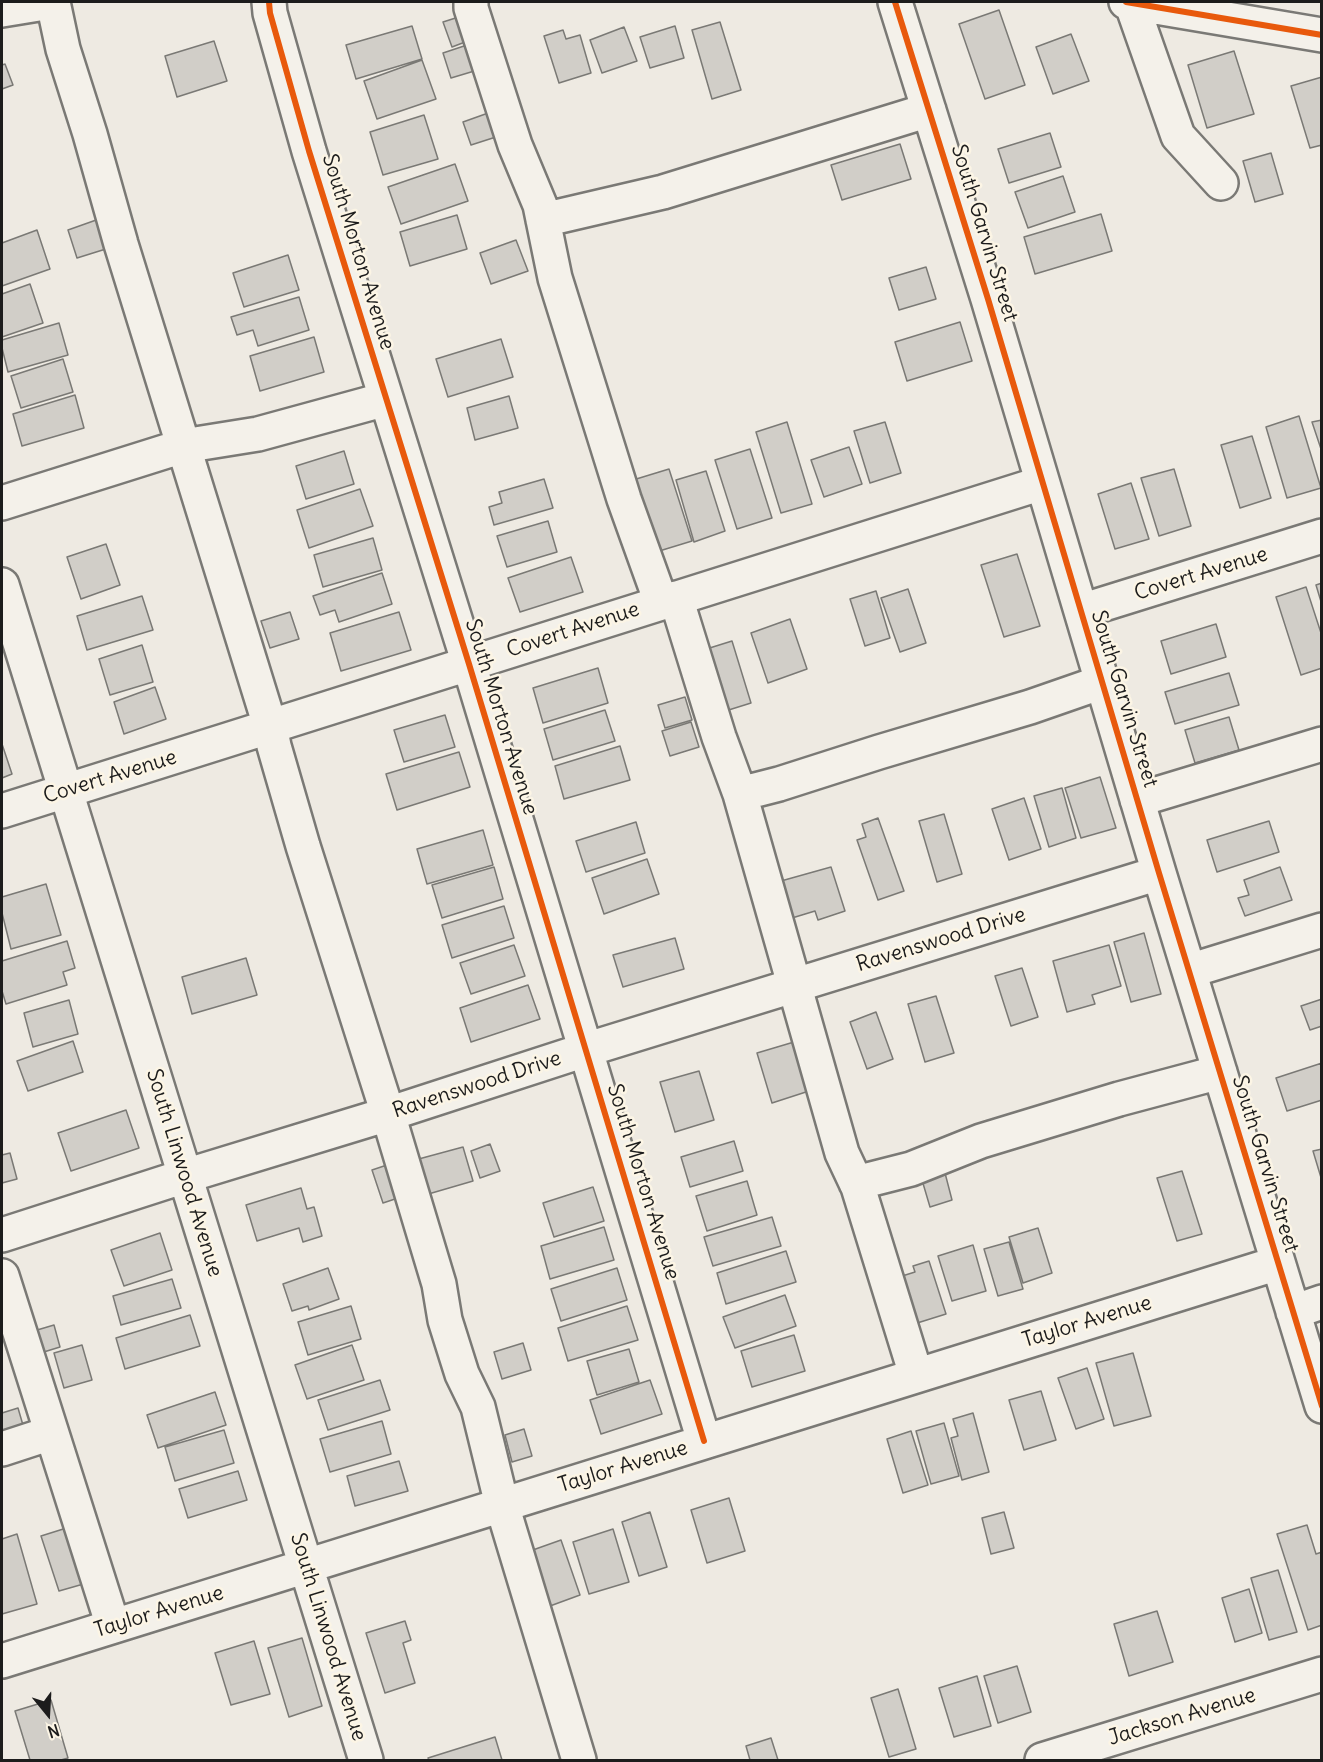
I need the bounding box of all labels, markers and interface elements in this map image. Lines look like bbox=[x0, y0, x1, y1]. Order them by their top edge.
street label: South Garvin Street bbox=[945, 141, 1023, 325]
street label: South Morton Avenue bbox=[316, 151, 400, 353]
street label: Covert Avenue bbox=[1131, 542, 1271, 606]
street label: Covert Avenue bbox=[504, 597, 642, 663]
street label: South Garvin Street bbox=[1085, 607, 1163, 791]
street label: South Morton Avenue bbox=[459, 616, 543, 818]
street label: Covert Avenue bbox=[40, 745, 180, 809]
street label: Ravenswood Drive bbox=[853, 902, 1029, 978]
street label: Ravenswood Drive bbox=[390, 1046, 564, 1124]
street label: South Linwood Avenue bbox=[140, 1066, 228, 1280]
street label: South Garvin Street bbox=[1226, 1072, 1304, 1256]
street label: South Morton Avenue bbox=[601, 1081, 685, 1283]
street label: Taylor Avenue bbox=[1019, 1290, 1155, 1354]
street label: Taylor Avenue bbox=[555, 1435, 691, 1499]
street label: South Linwood Avenue bbox=[284, 1530, 372, 1744]
street label: Taylor Avenue bbox=[91, 1580, 227, 1644]
street label: Jackson Avenue bbox=[1105, 1683, 1259, 1751]
north arrow bbox=[18, 1684, 78, 1744]
text: N bbox=[45, 1720, 62, 1742]

